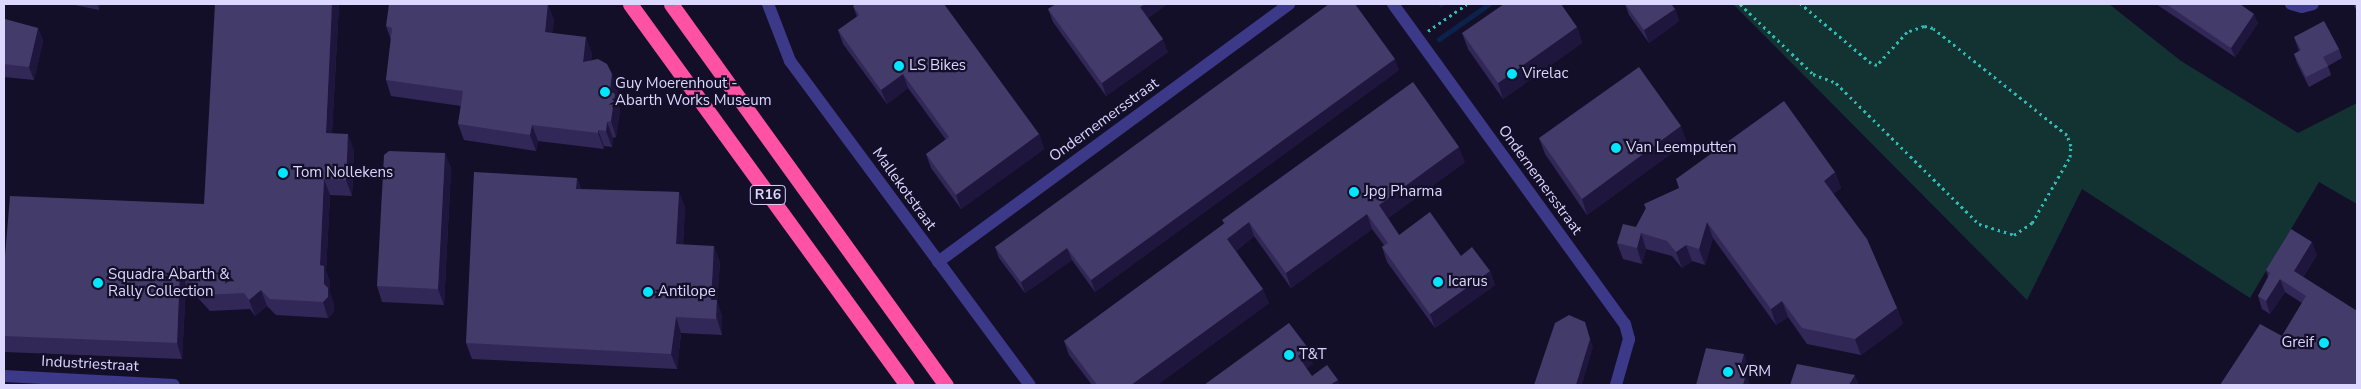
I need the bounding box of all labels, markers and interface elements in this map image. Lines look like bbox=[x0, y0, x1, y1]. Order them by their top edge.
place label: LS Bikes bbox=[909, 57, 966, 75]
marker: LS Bikes bbox=[893, 60, 905, 72]
place label: Virelac bbox=[1522, 65, 1568, 83]
marker: Virelac bbox=[1506, 68, 1518, 80]
place label: Guy Moerenhout - Abarth Works Museum bbox=[615, 74, 771, 109]
street label: Ondernemersstraat bbox=[1046, 74, 1162, 166]
marker: Guy Moerenhout - Abarth Works Museum bbox=[599, 86, 611, 98]
street label: Ondernemersstraat bbox=[1494, 122, 1586, 238]
place label: Van Leemputten bbox=[1626, 139, 1737, 157]
marker: Van Leemputten bbox=[1610, 142, 1622, 154]
street label: Mallekotstraat bbox=[868, 144, 940, 234]
place label: Tom Nollekens bbox=[293, 164, 393, 182]
marker: Tom Nollekens bbox=[277, 167, 289, 179]
place label: Jpg Pharma bbox=[1364, 183, 1442, 201]
road number: R16 bbox=[749, 184, 787, 206]
marker: Jpg Pharma bbox=[1348, 186, 1360, 198]
place label: Squadra Abarth & Rally Collection bbox=[108, 265, 230, 300]
place label: Icarus bbox=[1448, 273, 1488, 291]
marker: Icarus bbox=[1432, 276, 1444, 288]
marker: Squadra Abarth & Rally Collection bbox=[92, 277, 104, 289]
place label: Antilope bbox=[658, 283, 716, 301]
marker: Antilope bbox=[642, 286, 654, 298]
place label: Greif bbox=[2281, 334, 2314, 352]
marker: Greif bbox=[2318, 337, 2330, 349]
place label: T&T bbox=[1299, 346, 1327, 364]
marker: T&T bbox=[1283, 349, 1295, 361]
street label: Industriestraat bbox=[41, 352, 139, 376]
place label: VRM bbox=[1738, 363, 1771, 381]
marker: VRM bbox=[1722, 366, 1734, 378]

